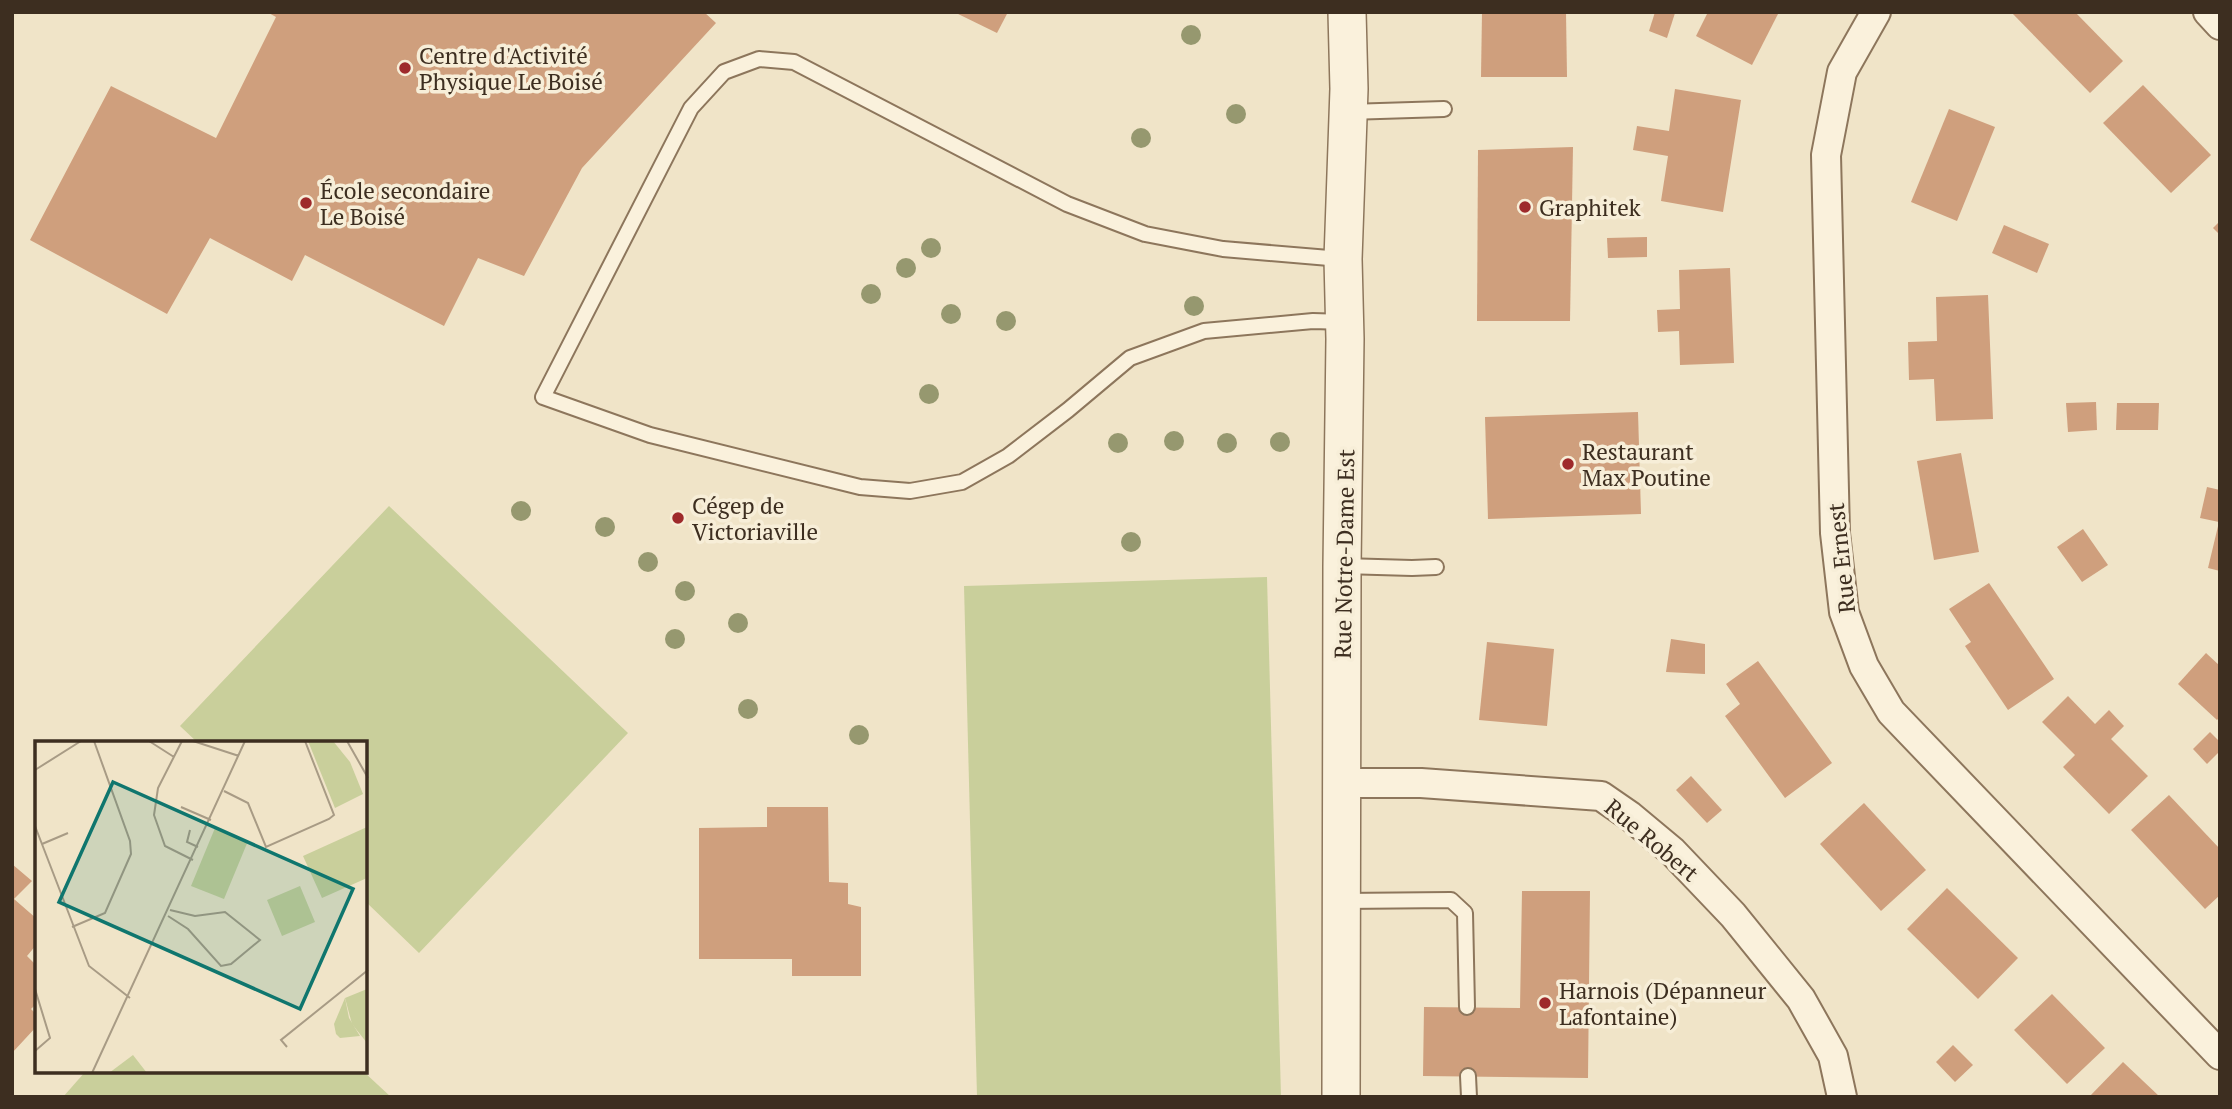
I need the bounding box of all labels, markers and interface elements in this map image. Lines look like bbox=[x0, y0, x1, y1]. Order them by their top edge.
place label: Centre d'Activité Physique Le Boisé bbox=[419, 40, 603, 97]
marker: Centre d'Activité Physique Le Boisé bbox=[397, 60, 413, 76]
place label: École secondaire Le Boisé bbox=[320, 175, 490, 232]
place label: Graphitek bbox=[1539, 192, 1641, 223]
marker: École secondaire Le Boisé bbox=[298, 195, 314, 211]
marker: Graphitek bbox=[1517, 199, 1533, 215]
place label: Restaurant Max Poutine bbox=[1582, 436, 1711, 493]
street label: Rue Notre-Dame Est bbox=[1327, 448, 1361, 659]
marker: Restaurant Max Poutine bbox=[1560, 456, 1576, 472]
place label: Cégep de Victoriaville bbox=[692, 490, 818, 547]
street label: Rue Ernest bbox=[1820, 501, 1862, 615]
marker: Cégep de Victoriaville bbox=[670, 510, 686, 526]
inset map bbox=[35, 741, 368, 1074]
street label: Rue Robert bbox=[1599, 792, 1706, 889]
place label: Harnois (Dépanneur Lafontaine) bbox=[1559, 975, 1767, 1032]
marker: Harnois (Dépanneur Lafontaine) bbox=[1537, 995, 1553, 1011]

